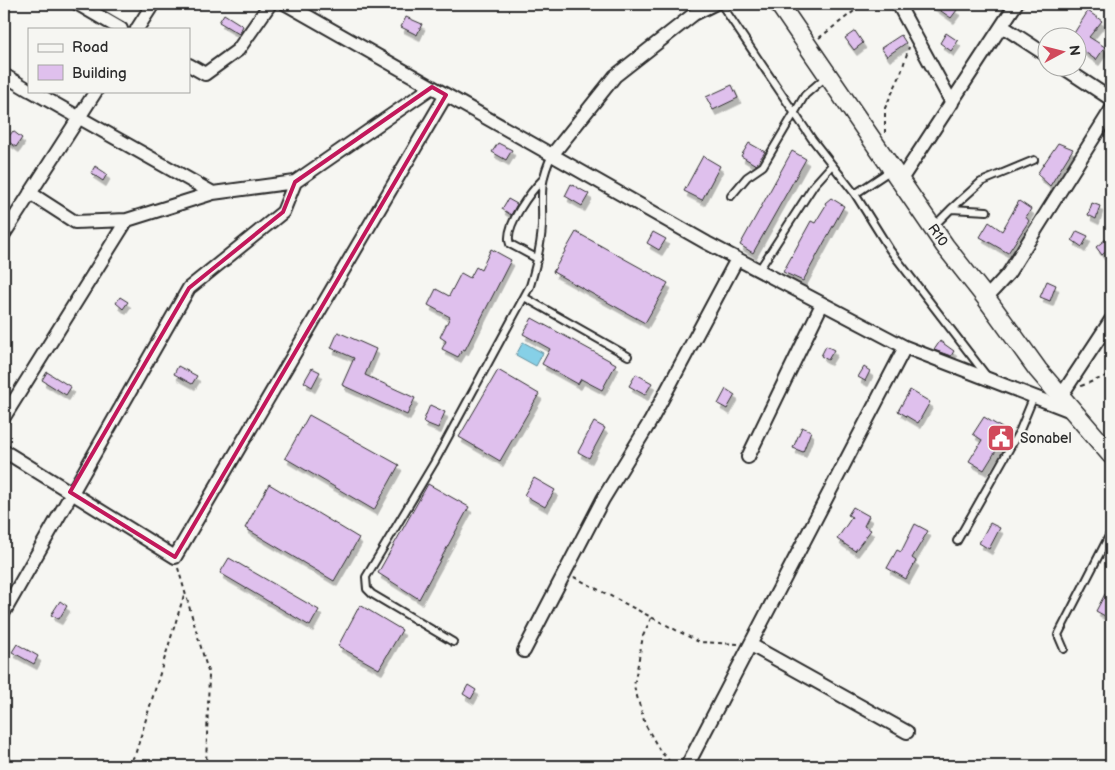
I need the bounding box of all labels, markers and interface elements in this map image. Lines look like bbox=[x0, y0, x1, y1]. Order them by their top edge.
legend bbox=[28, 28, 190, 92]
north arrow bbox=[1038, 28, 1088, 78]
text: Road bbox=[72, 38, 108, 57]
text: N bbox=[1065, 44, 1083, 57]
text: Building bbox=[72, 64, 127, 83]
street label: R10 bbox=[924, 220, 952, 250]
public building icon: Sonabel bbox=[986, 423, 1016, 453]
place label: Sonabel bbox=[1020, 430, 1072, 447]

